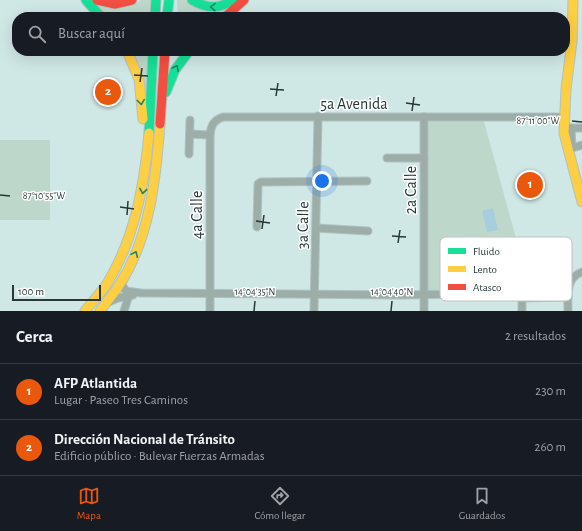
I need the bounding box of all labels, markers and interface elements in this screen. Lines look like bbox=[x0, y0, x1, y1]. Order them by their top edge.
one-way arrow bbox=[210, 3, 216, 12]
search box bbox=[12, 12, 570, 56]
icon: search bbox=[26, 23, 48, 45]
text: Buscar aquí bbox=[58, 26, 125, 41]
one-way arrow bbox=[171, 65, 178, 72]
pin: 2 bbox=[95, 77, 121, 107]
street label: 5a Avenida bbox=[320, 96, 388, 112]
one-way arrow bbox=[136, 99, 145, 105]
text: 87°11'00"W bbox=[517, 116, 559, 126]
street label: 2a Calle bbox=[403, 166, 419, 214]
pin: 1 bbox=[517, 170, 543, 200]
your location bbox=[312, 171, 332, 191]
one-way arrow bbox=[139, 188, 147, 195]
text: 87°10'55"W bbox=[23, 191, 65, 201]
street label: 4a Calle bbox=[189, 191, 205, 239]
street label: 3a Calle bbox=[295, 201, 311, 249]
legend bbox=[440, 237, 572, 301]
text: Fluido bbox=[473, 246, 500, 257]
one-way arrow bbox=[130, 250, 138, 257]
text: Lento bbox=[473, 264, 497, 275]
text: Atasco bbox=[473, 282, 501, 293]
scale bar bbox=[12, 283, 101, 302]
text: 100 m bbox=[18, 286, 44, 297]
text: 14°04'35"N bbox=[235, 287, 275, 297]
text: 14°04'40"N bbox=[371, 287, 413, 297]
text: Cerca bbox=[16, 328, 53, 345]
text: 2 resultados bbox=[505, 330, 566, 343]
text: AFP Atlantida bbox=[54, 376, 137, 391]
text: 1 bbox=[27, 385, 31, 398]
text: 230 m bbox=[535, 385, 566, 398]
text: Lugar · Paseo Tres Caminos bbox=[54, 394, 188, 407]
text: Dirección Nacional de Tránsito bbox=[54, 432, 235, 447]
text: 2 bbox=[26, 441, 32, 454]
text: 260 m bbox=[535, 441, 566, 454]
text: Edificio público · Bulevar Fuerzas Armadas bbox=[54, 450, 265, 463]
tab: Mapa bbox=[77, 485, 101, 522]
tab: Cómo llegar bbox=[254, 485, 305, 522]
tab: Guardados bbox=[459, 485, 505, 522]

